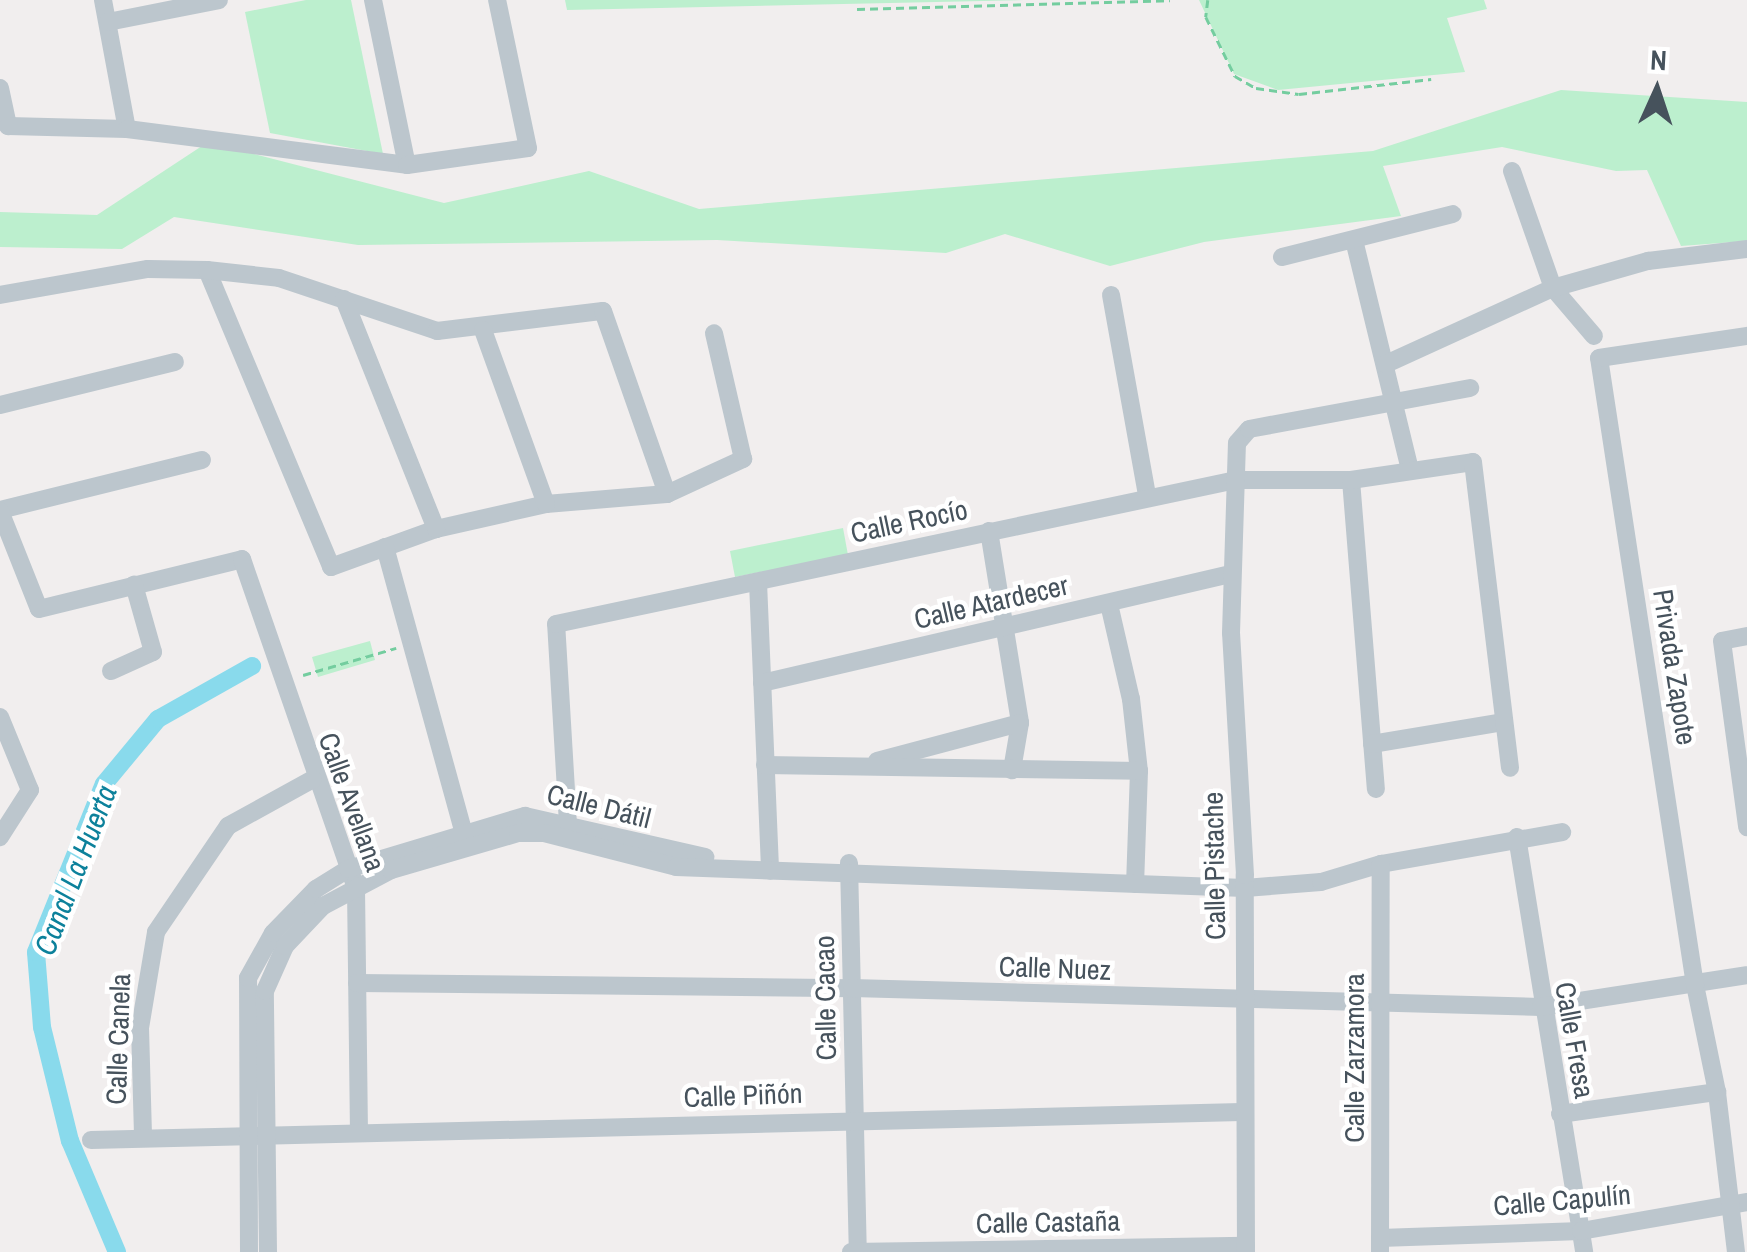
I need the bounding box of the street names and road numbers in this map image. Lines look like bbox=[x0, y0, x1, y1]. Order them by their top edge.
street label: Calle Rocío bbox=[847, 492, 971, 550]
street label: Calle Atardecer bbox=[910, 568, 1072, 636]
street label: Privada Zapote bbox=[1646, 587, 1704, 747]
street label: Calle Avellana bbox=[311, 727, 393, 877]
street label: Calle Dátil bbox=[544, 777, 654, 835]
street label: Calle Pistache bbox=[1196, 792, 1232, 940]
street label: Calle Cacao bbox=[807, 935, 843, 1061]
street label: Calle Nuez bbox=[998, 949, 1112, 987]
street label: Calle Canela bbox=[99, 973, 137, 1105]
street label: Calle Zarzamora bbox=[1337, 973, 1371, 1143]
street label: Calle Fresa bbox=[1548, 979, 1602, 1101]
street label: Calle Piñón bbox=[683, 1076, 803, 1114]
street label: Calle Capulín bbox=[1492, 1177, 1632, 1223]
street label: Calle Castaña bbox=[976, 1204, 1120, 1240]

